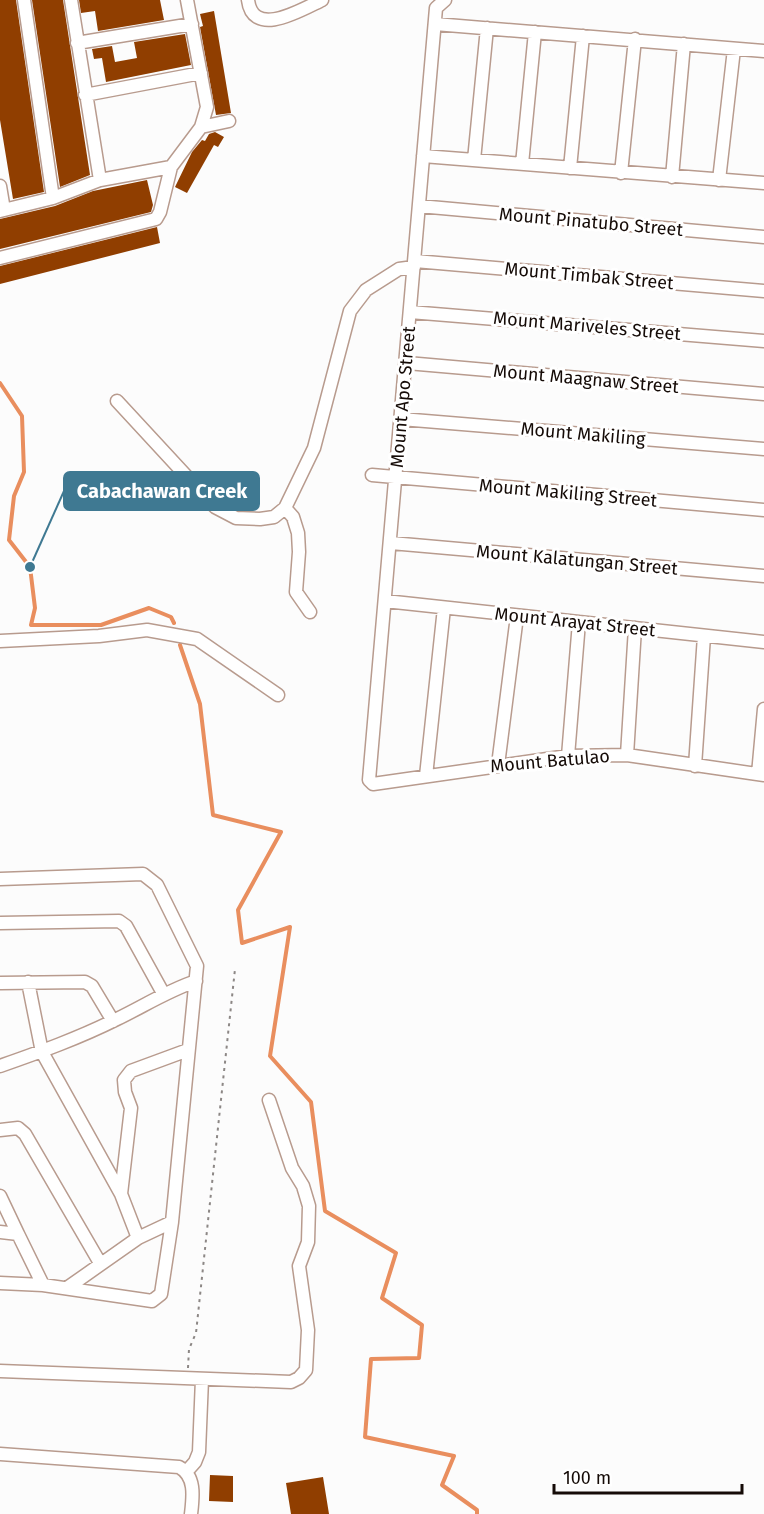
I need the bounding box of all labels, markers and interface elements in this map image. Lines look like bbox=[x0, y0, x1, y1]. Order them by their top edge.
street label: Mount Pinatubo Street bbox=[498, 203, 684, 241]
street label: Mount Timbak Street bbox=[503, 258, 675, 294]
street label: Mount Mariveles Street bbox=[492, 307, 682, 345]
street label: Mount Apo Street bbox=[386, 325, 420, 469]
street label: Mount Maagnaw Street bbox=[492, 360, 680, 398]
street label: Mount Makiling bbox=[520, 418, 647, 450]
callout: Cabachawan Creek bbox=[64, 472, 259, 510]
street label: Mount Makiling Street bbox=[478, 474, 658, 512]
text: Cabachawan Creek bbox=[77, 479, 248, 503]
street label: Mount Kalatungan Street bbox=[475, 540, 679, 580]
street label: Mount Arayat Street bbox=[494, 603, 657, 641]
street label: Mount Batulao bbox=[489, 745, 611, 777]
scale bar bbox=[554, 1457, 742, 1495]
text: 100 m bbox=[563, 1467, 611, 1489]

